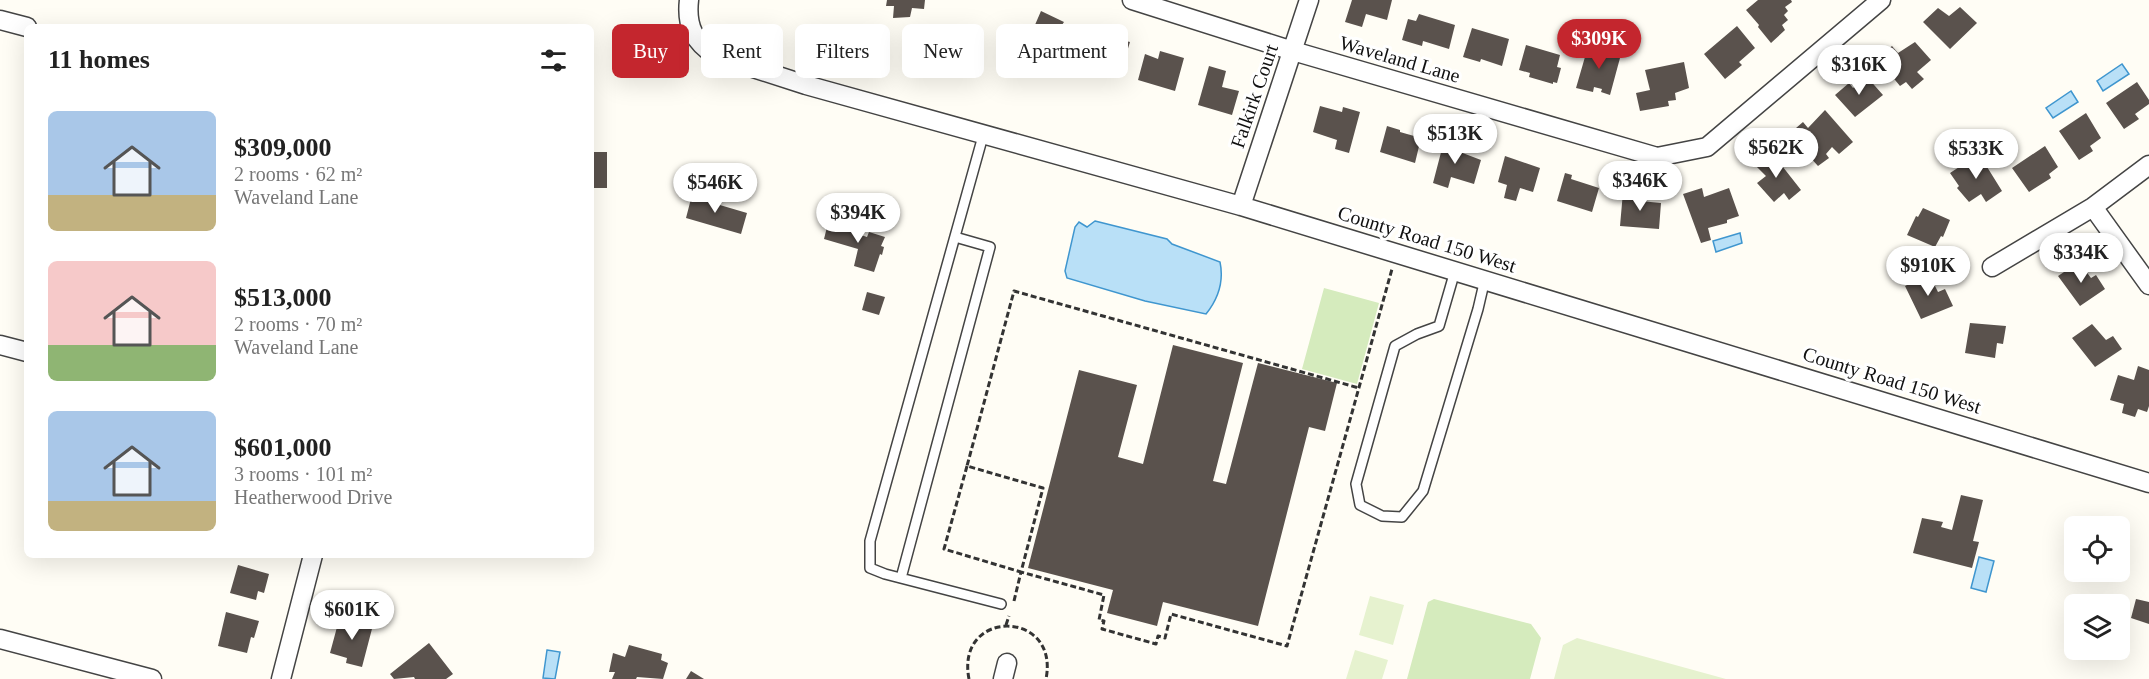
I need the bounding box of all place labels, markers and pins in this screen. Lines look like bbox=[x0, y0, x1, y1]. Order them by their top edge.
pin: $309K bbox=[1557, 19, 1641, 70]
pin: $316K bbox=[1817, 45, 1901, 96]
pin: $513K bbox=[1413, 114, 1497, 165]
pin: $562K bbox=[1734, 128, 1818, 179]
pin: $533K bbox=[1934, 129, 2018, 180]
pin: $346K bbox=[1598, 161, 1682, 212]
pin: $546K bbox=[673, 163, 757, 214]
pin: $394K bbox=[816, 193, 900, 244]
pin: $334K bbox=[2039, 233, 2123, 284]
pin: $910K bbox=[1886, 246, 1970, 297]
pin: $601K bbox=[310, 590, 394, 641]

